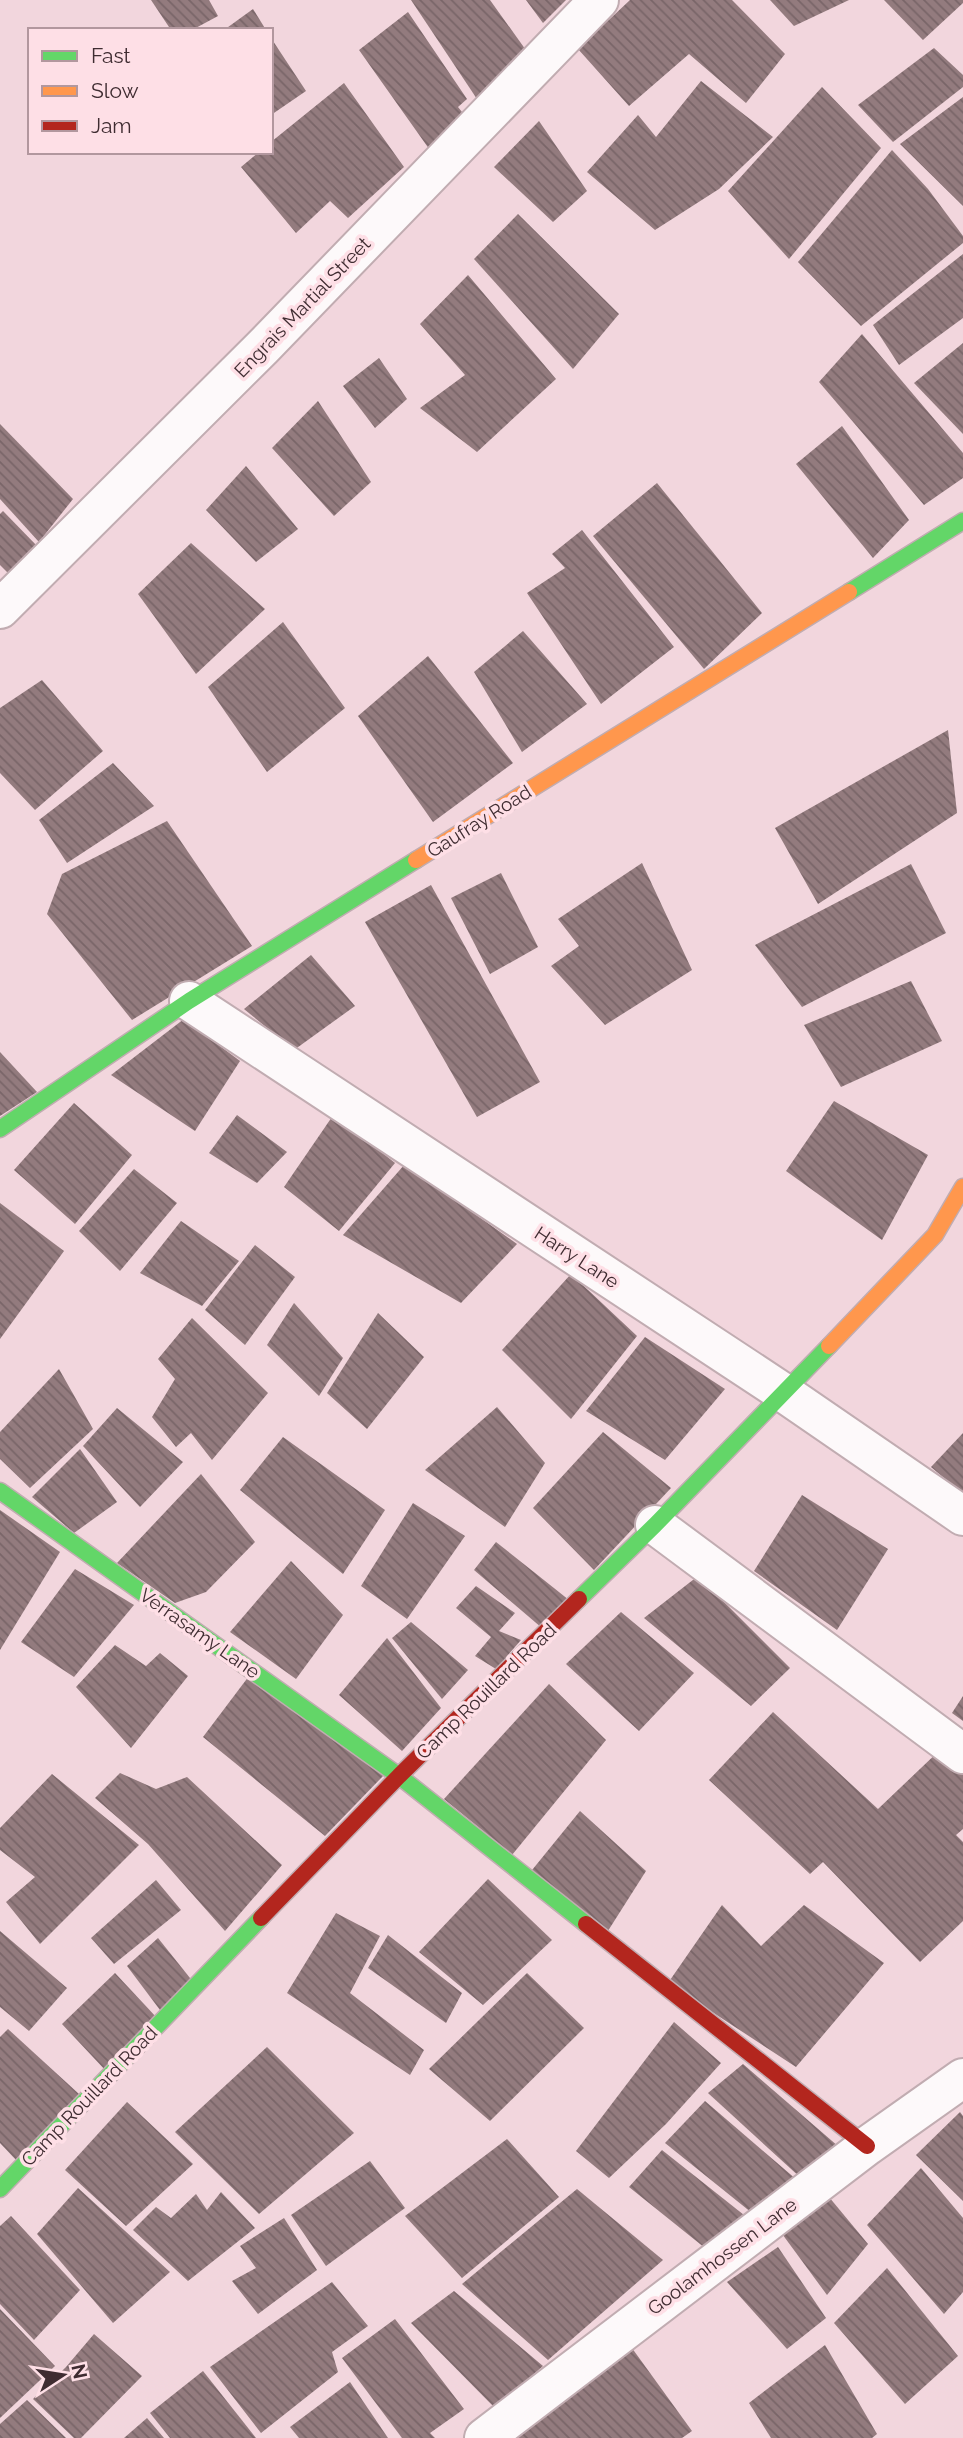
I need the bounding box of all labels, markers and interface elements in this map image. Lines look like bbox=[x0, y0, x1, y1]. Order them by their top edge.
legend bbox=[28, 28, 273, 154]
text: Fast bbox=[91, 43, 131, 68]
text: Slow bbox=[91, 78, 139, 103]
text: Jam bbox=[91, 113, 132, 138]
street label: Engrais Martial Street bbox=[229, 232, 375, 382]
street label: Gaufray Road bbox=[423, 780, 535, 862]
street label: Harry Lane bbox=[531, 1222, 623, 1292]
street label: Verrasamy Lane bbox=[136, 1583, 264, 1683]
street label: Camp Rouillard Road bbox=[412, 1619, 560, 1763]
street label: Camp Rouillard Road bbox=[17, 2022, 161, 2170]
street label: Goolamhossen Lane bbox=[643, 2193, 801, 2319]
north arrow bbox=[28, 2340, 98, 2410]
text: N bbox=[67, 2362, 92, 2381]

